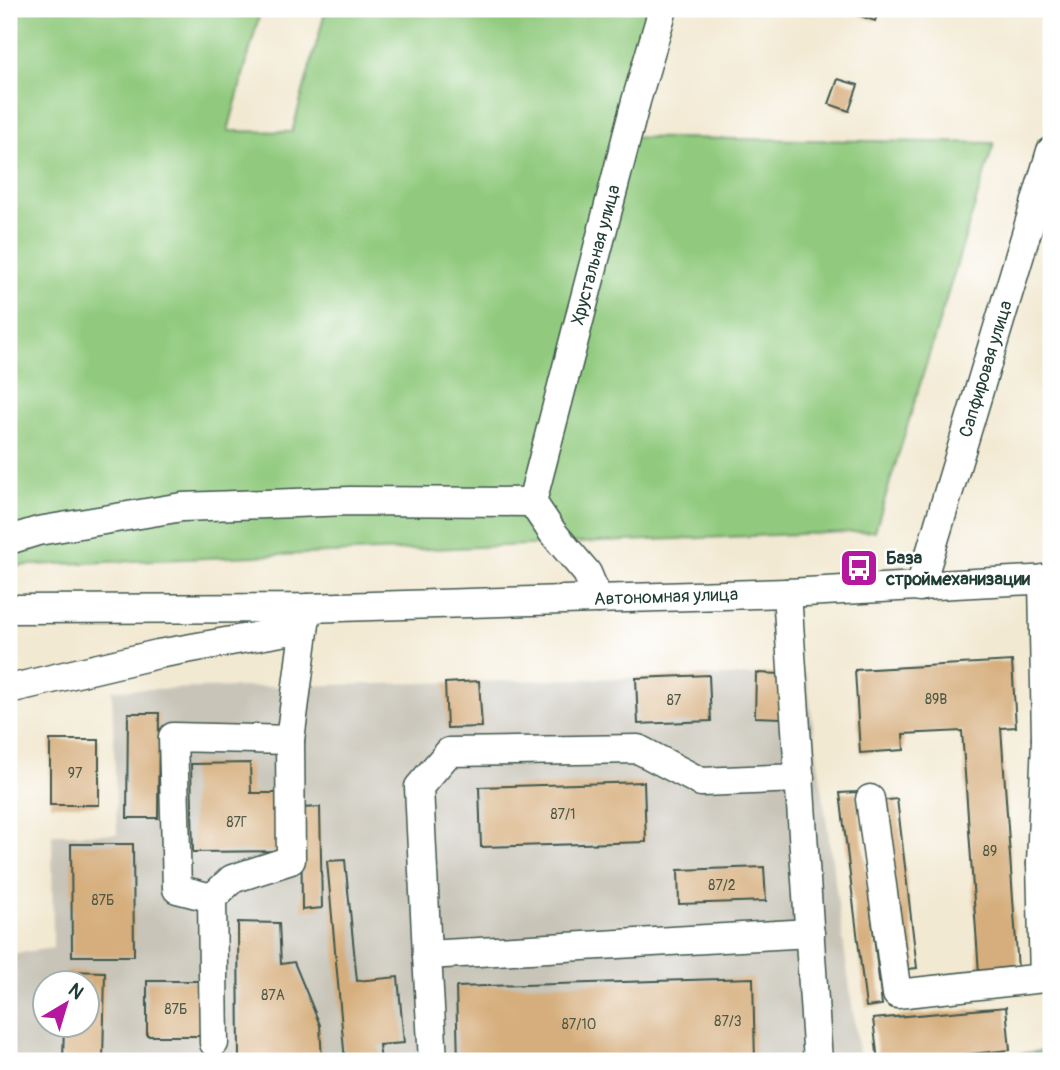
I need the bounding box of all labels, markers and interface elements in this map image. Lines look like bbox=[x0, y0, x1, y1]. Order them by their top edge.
street label: Хрустальная улица bbox=[566, 182, 626, 328]
street label: Сапфировая улица bbox=[954, 298, 1018, 440]
bus stop icon: База строймеханизации bbox=[838, 547, 880, 589]
place label: База строймеханизации bbox=[885, 547, 1030, 591]
street label: Автономная улица bbox=[594, 583, 738, 611]
house number: 89В bbox=[925, 691, 947, 708]
house number: 87 bbox=[667, 692, 682, 709]
house number: 97 bbox=[68, 765, 83, 782]
house number: 87/1 bbox=[551, 806, 575, 823]
house number: 87Г bbox=[226, 814, 248, 831]
house number: 89 bbox=[983, 843, 997, 860]
house number: 87/2 bbox=[708, 877, 736, 894]
house number: 87Б bbox=[92, 892, 114, 909]
north arrow bbox=[32, 968, 102, 1038]
text: N bbox=[63, 978, 88, 1005]
house number: 87А bbox=[261, 987, 285, 1004]
house number: 87Б bbox=[165, 1001, 187, 1018]
house number: 87/3 bbox=[714, 1013, 742, 1030]
house number: 87/10 bbox=[562, 1016, 596, 1033]

